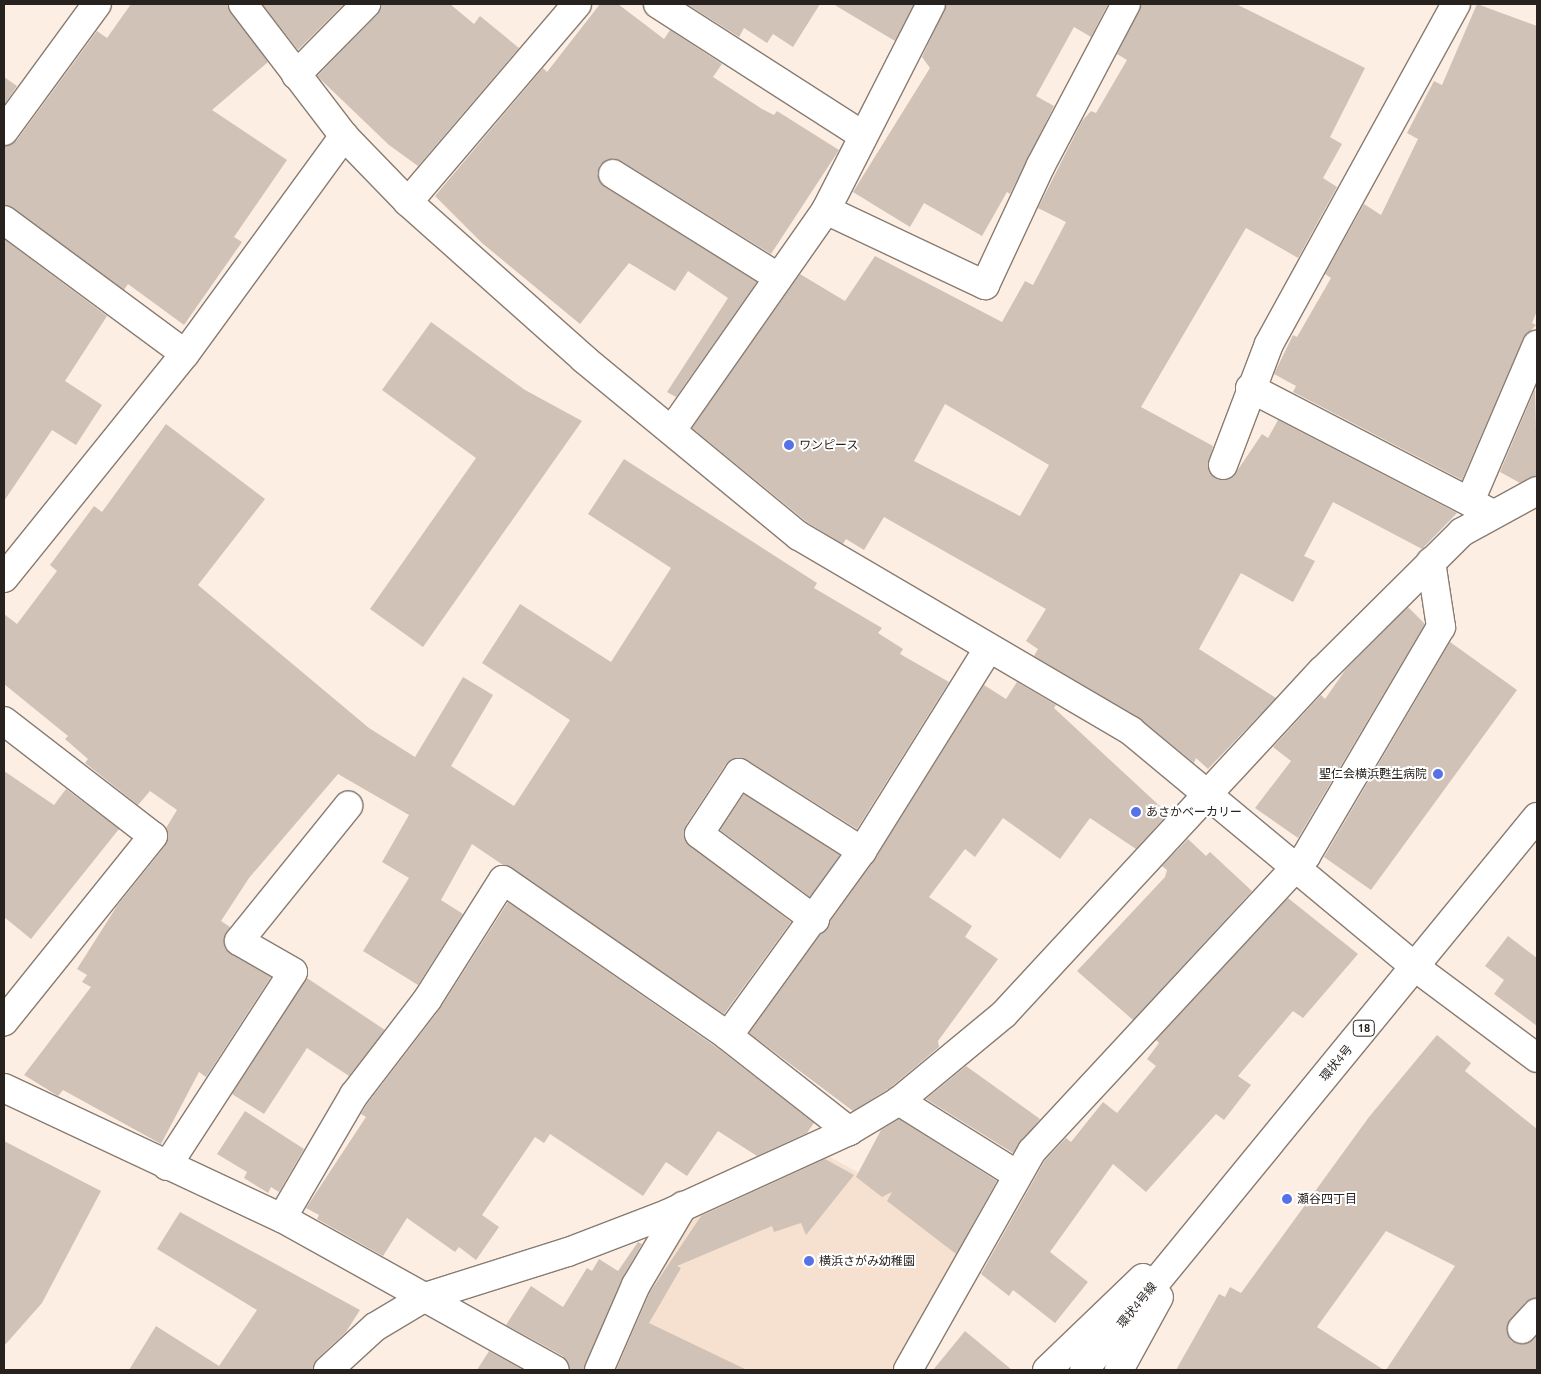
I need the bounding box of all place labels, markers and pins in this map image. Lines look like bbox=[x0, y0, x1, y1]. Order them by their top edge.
place label: ワンピース bbox=[799, 438, 859, 452]
marker: ワンピース bbox=[783, 439, 795, 451]
place label: 聖仁会横浜甦生病院 bbox=[1319, 767, 1427, 781]
marker: 聖仁会横浜甦生病院 bbox=[1431, 767, 1445, 781]
place label: あさかベーカリー bbox=[1146, 805, 1242, 819]
marker: あさかベーカリー bbox=[1130, 806, 1142, 818]
place label: 瀬谷四丁目 bbox=[1297, 1192, 1357, 1206]
marker: 瀬谷四丁目 bbox=[1281, 1193, 1293, 1205]
place label: 横浜さがみ幼稚園 bbox=[819, 1254, 915, 1268]
marker: 横浜さがみ幼稚園 bbox=[803, 1255, 815, 1267]

